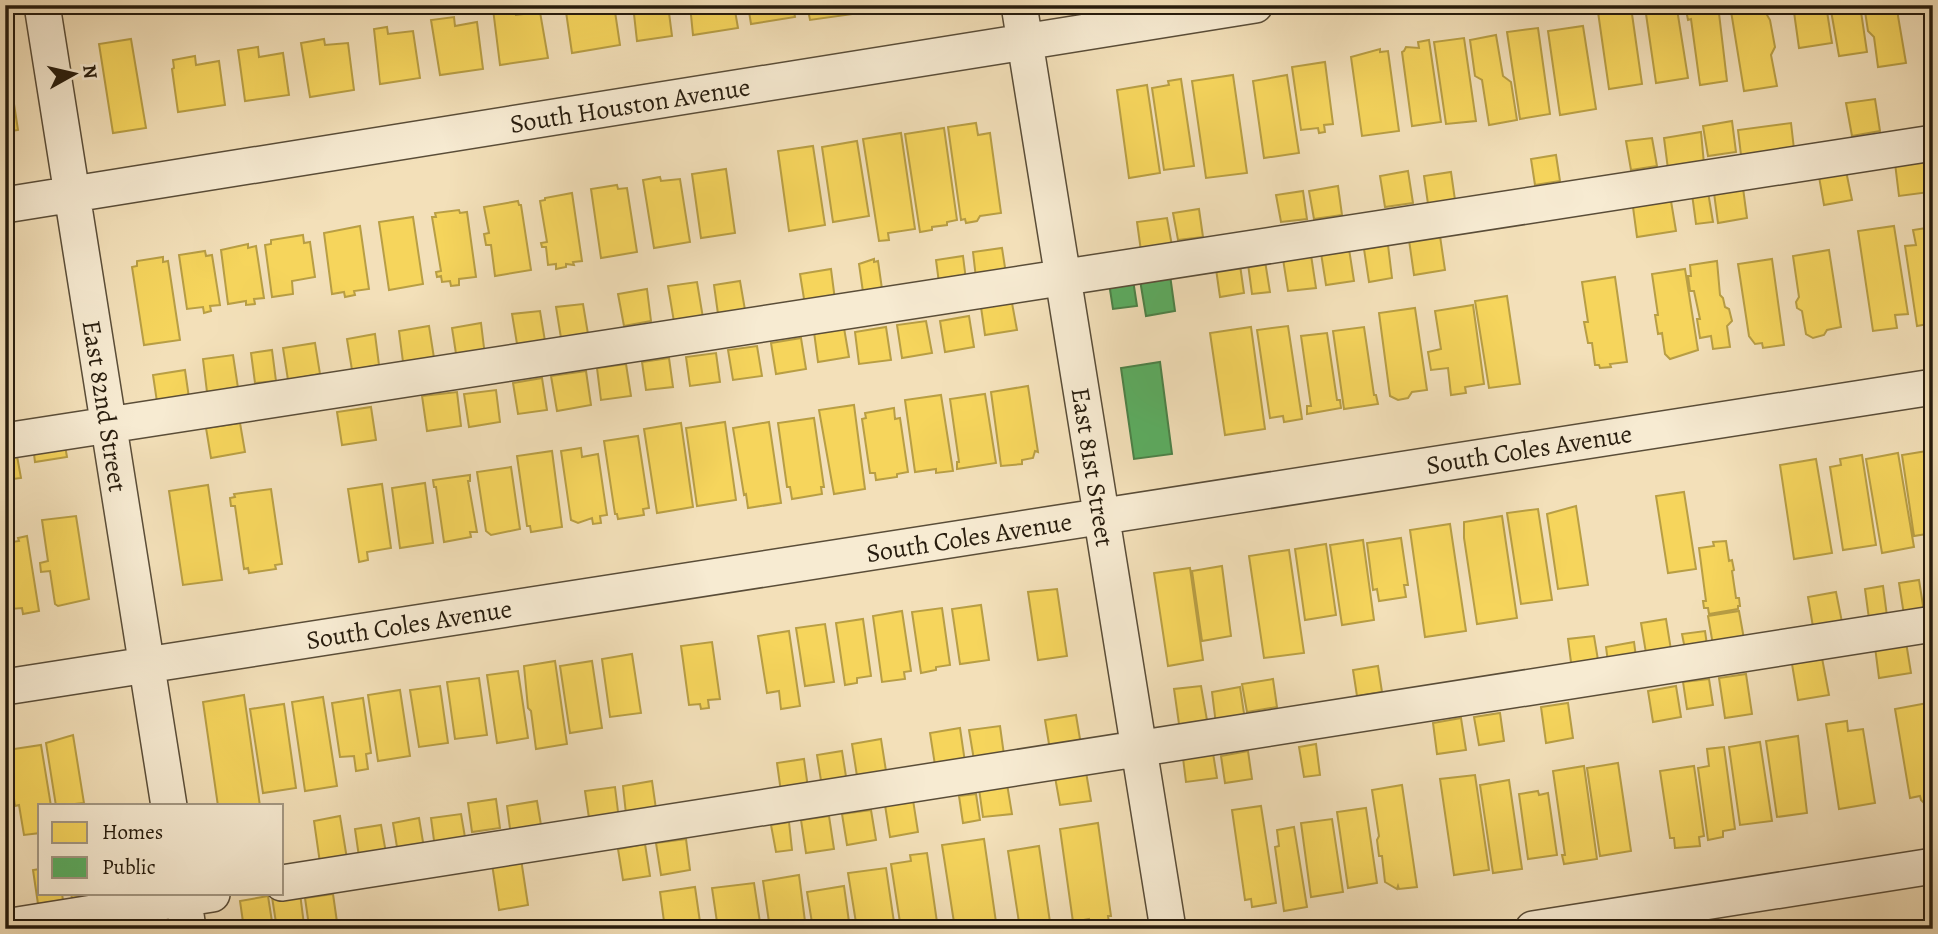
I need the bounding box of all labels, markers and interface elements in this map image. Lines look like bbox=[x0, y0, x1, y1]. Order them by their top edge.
north arrow bbox=[38, 38, 108, 108]
text: N bbox=[76, 63, 104, 81]
street label: South Houston Avenue bbox=[507, 69, 753, 142]
street label: East 82nd Street bbox=[74, 318, 135, 495]
street label: East 81st Street bbox=[1063, 385, 1122, 550]
street label: South Coles Avenue bbox=[1424, 416, 1634, 483]
street label: South Coles Avenue bbox=[864, 504, 1074, 571]
street label: South Coles Avenue bbox=[304, 591, 514, 658]
legend bbox=[38, 804, 284, 895]
text: Homes bbox=[102, 818, 163, 846]
text: Public bbox=[102, 853, 156, 881]

